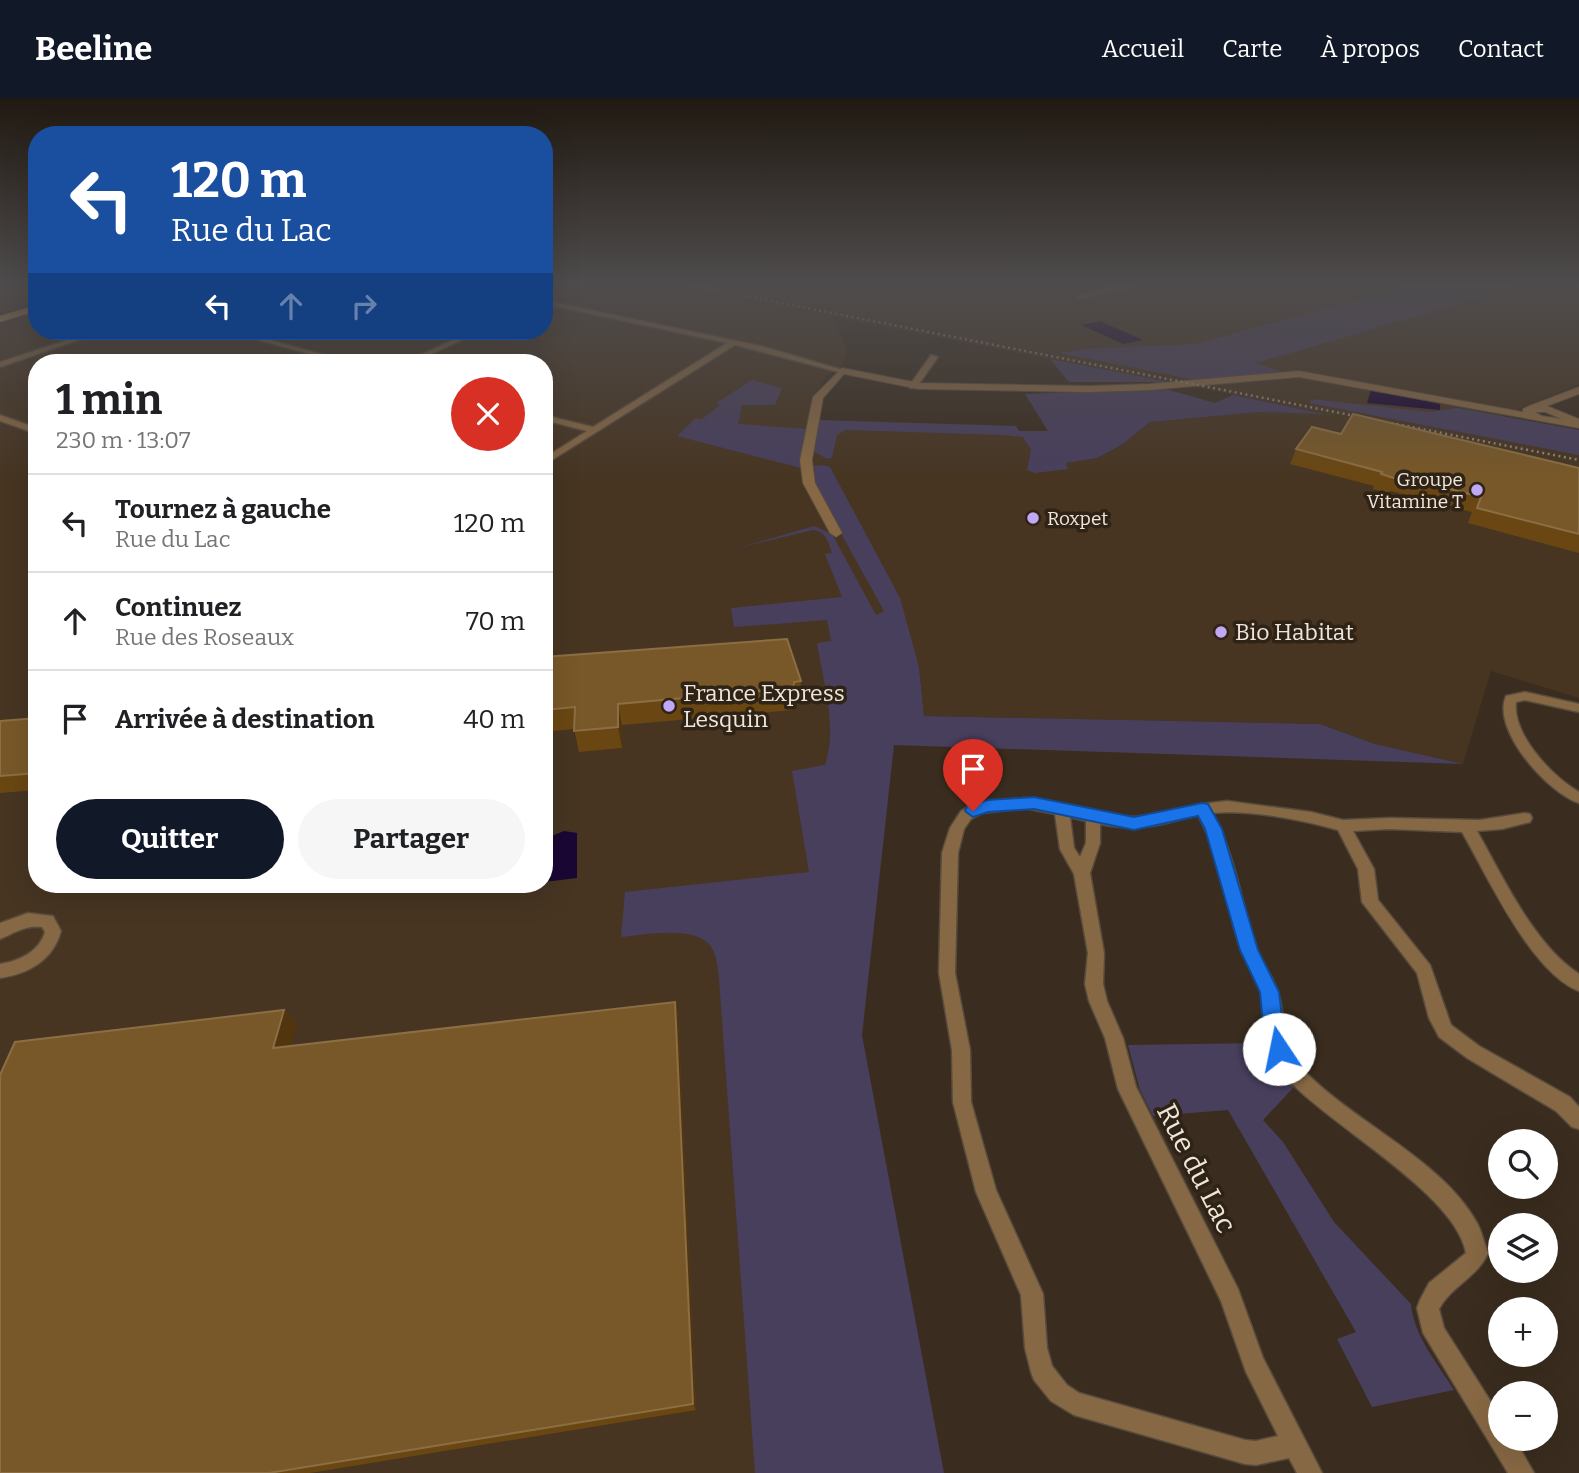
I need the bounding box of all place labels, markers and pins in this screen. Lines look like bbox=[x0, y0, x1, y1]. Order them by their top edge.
place label: Groupe Vitamine T bbox=[1367, 468, 1463, 513]
marker: Groupe Vitamine T bbox=[1469, 482, 1485, 498]
place label: Roxpet bbox=[1047, 507, 1108, 530]
marker: Roxpet bbox=[1025, 510, 1041, 526]
place label: Bio Habitat bbox=[1235, 618, 1354, 646]
marker: Bio Habitat bbox=[1213, 624, 1229, 640]
place label: France Express Lesquin bbox=[683, 679, 845, 733]
marker: France Express Lesquin bbox=[661, 698, 677, 714]
pin bbox=[943, 739, 1003, 811]

